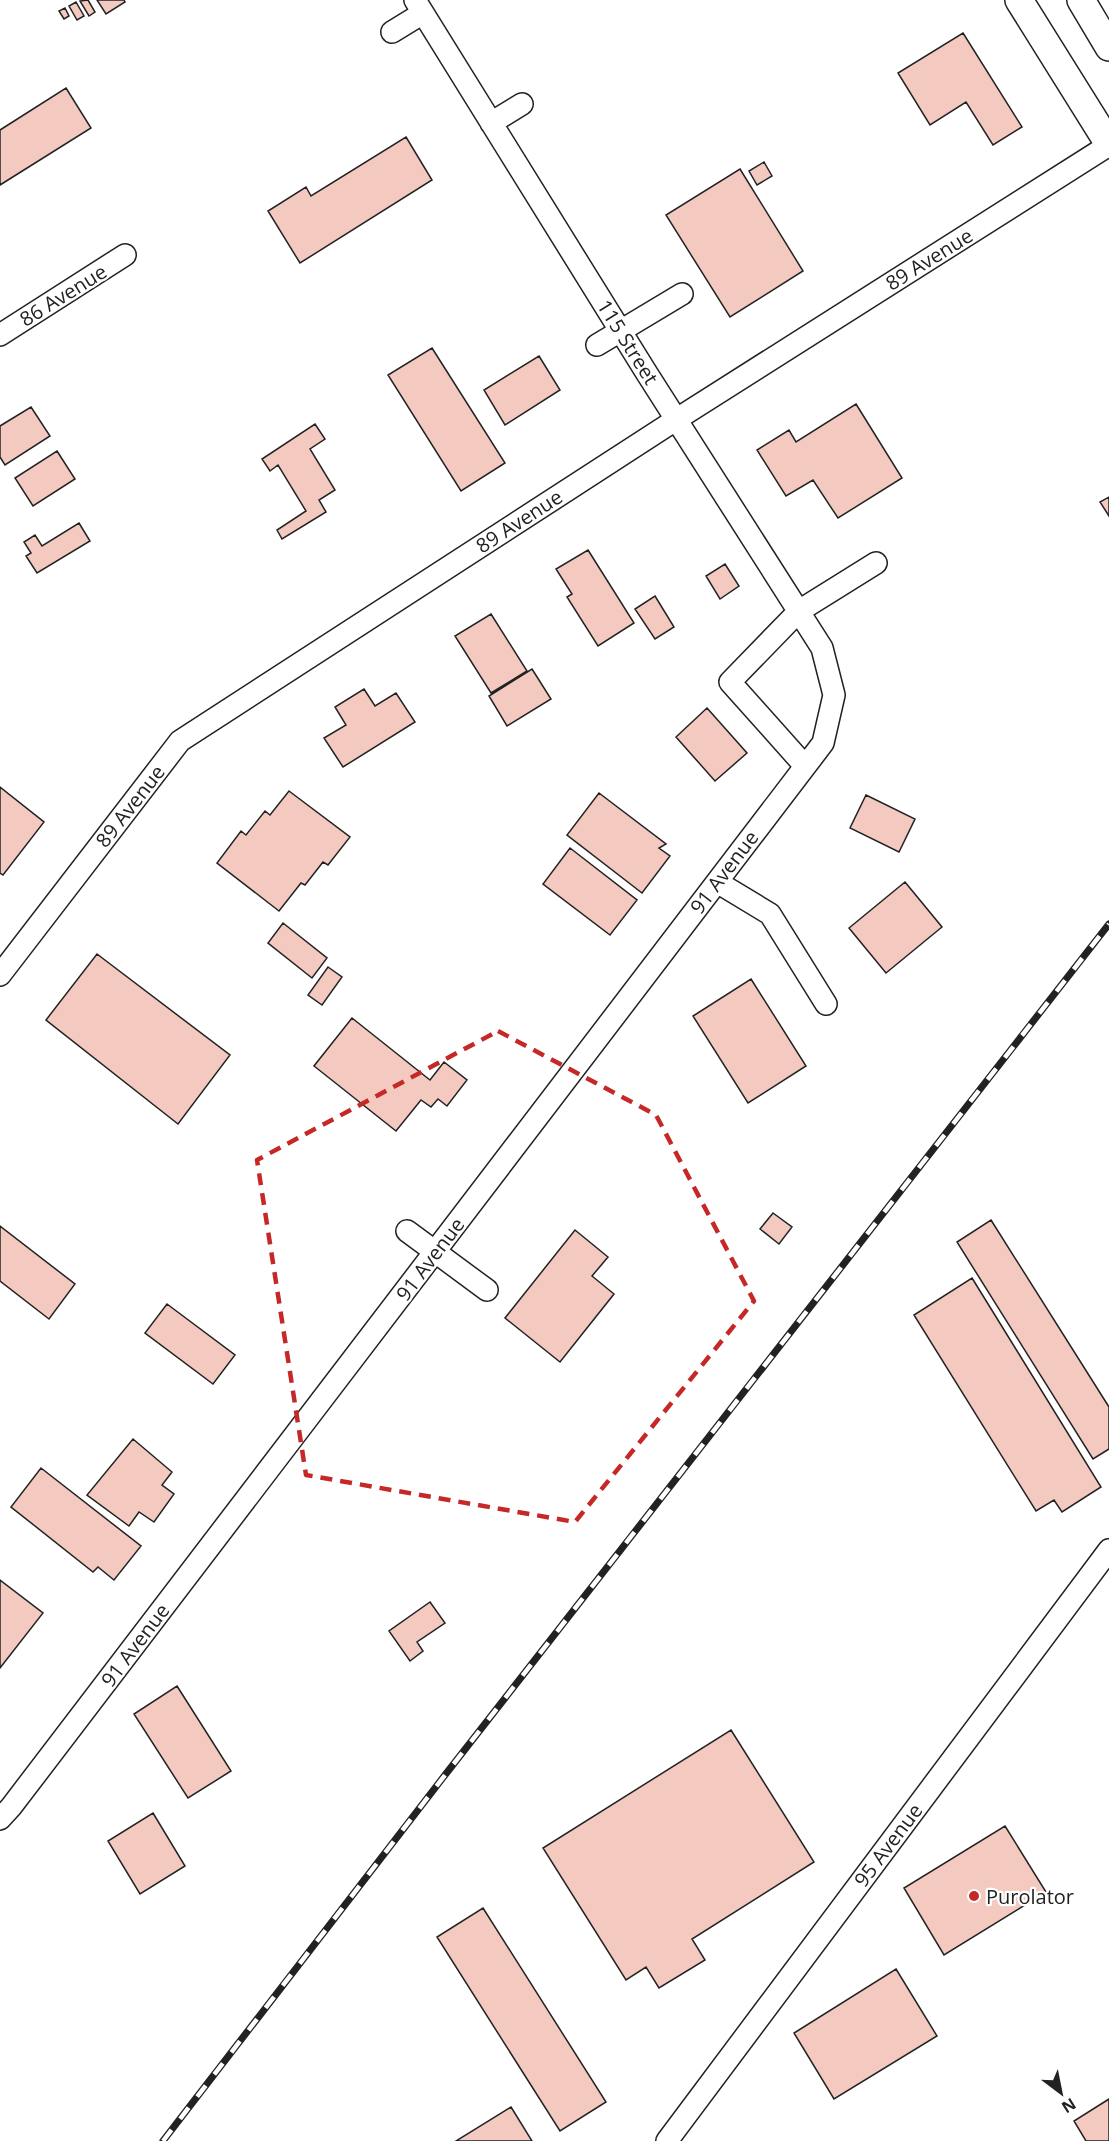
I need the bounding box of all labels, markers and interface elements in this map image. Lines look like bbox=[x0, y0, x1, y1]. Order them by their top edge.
street label: 89 Avenue bbox=[880, 222, 978, 296]
street label: 86 Avenue bbox=[14, 258, 112, 332]
street label: 115 Street bbox=[591, 294, 665, 390]
street label: 89 Avenue bbox=[471, 483, 567, 559]
street label: 89 Avenue bbox=[89, 759, 171, 853]
street label: 91 Avenue bbox=[684, 825, 764, 919]
street label: 91 Avenue bbox=[390, 1212, 470, 1306]
street label: 91 Avenue bbox=[95, 1598, 175, 1692]
street label: 95 Avenue bbox=[848, 1798, 928, 1892]
place label: Purolator bbox=[986, 1883, 1074, 1910]
marker: Purolator bbox=[967, 1889, 981, 1903]
north arrow bbox=[1031, 2063, 1091, 2123]
text: N bbox=[1058, 2093, 1080, 2118]

